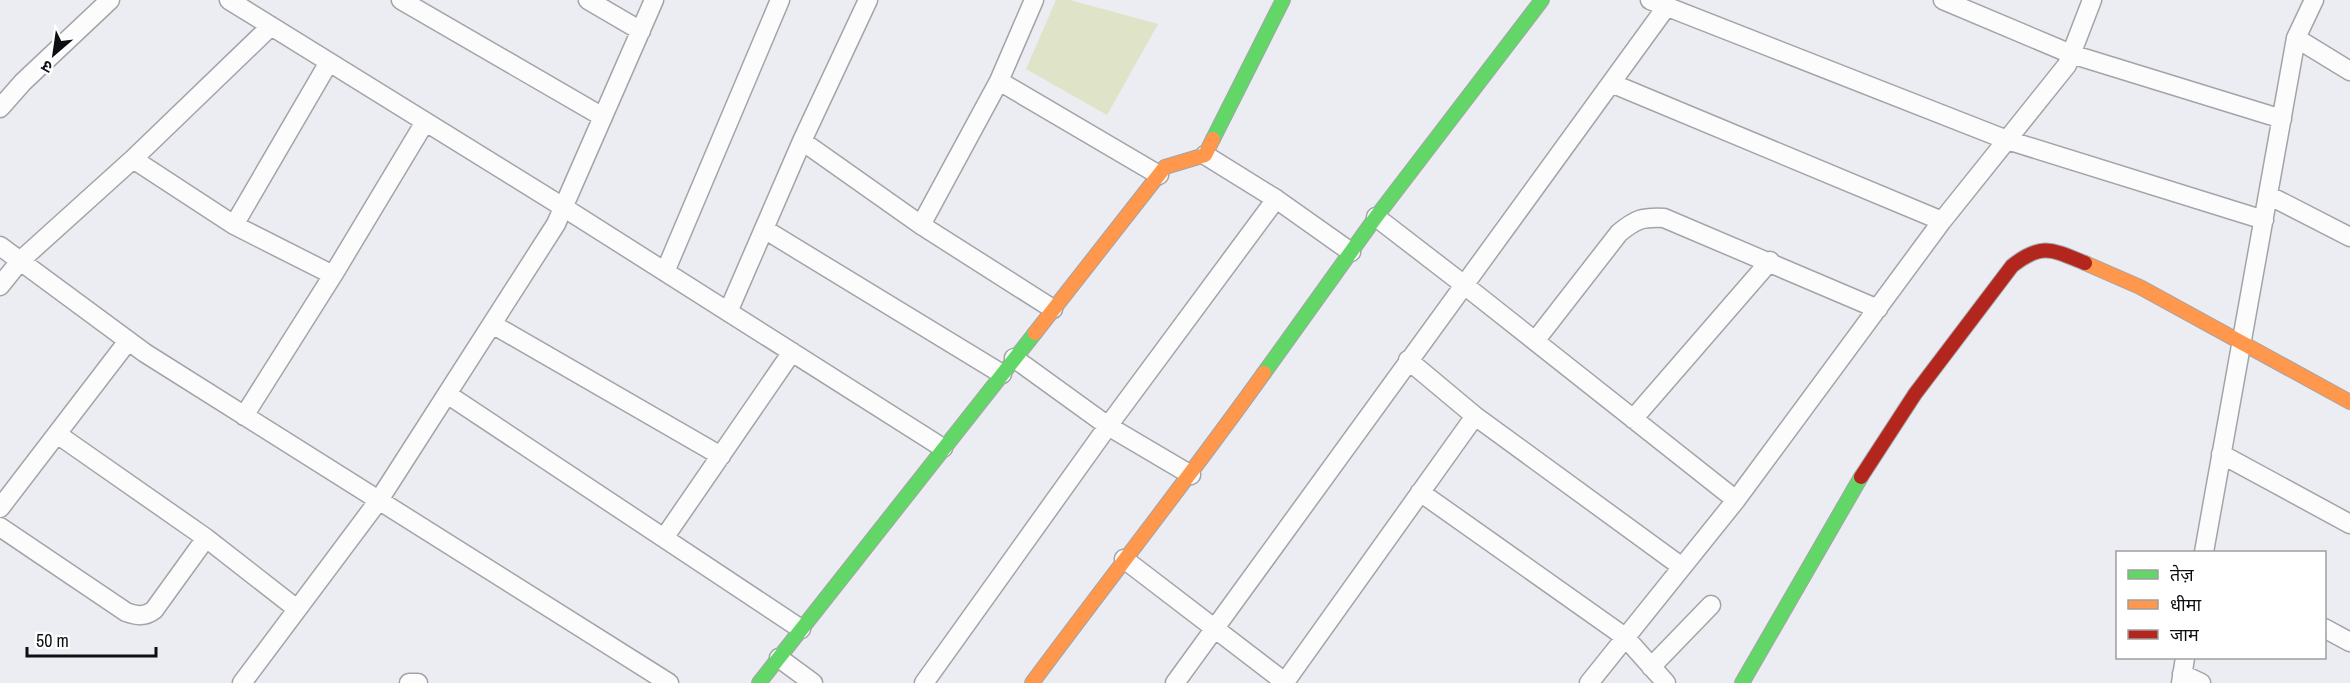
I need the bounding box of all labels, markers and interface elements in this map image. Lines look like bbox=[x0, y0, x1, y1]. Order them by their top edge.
north arrow bbox=[24, 24, 84, 84]
text: उ bbox=[37, 55, 56, 79]
legend bbox=[2116, 551, 2326, 659]
text: तेज़ bbox=[2170, 562, 2194, 587]
text: धीमा bbox=[2170, 592, 2201, 617]
scale bar bbox=[27, 620, 156, 658]
text: जाम bbox=[2170, 622, 2200, 647]
text: 50 m bbox=[36, 628, 69, 653]

